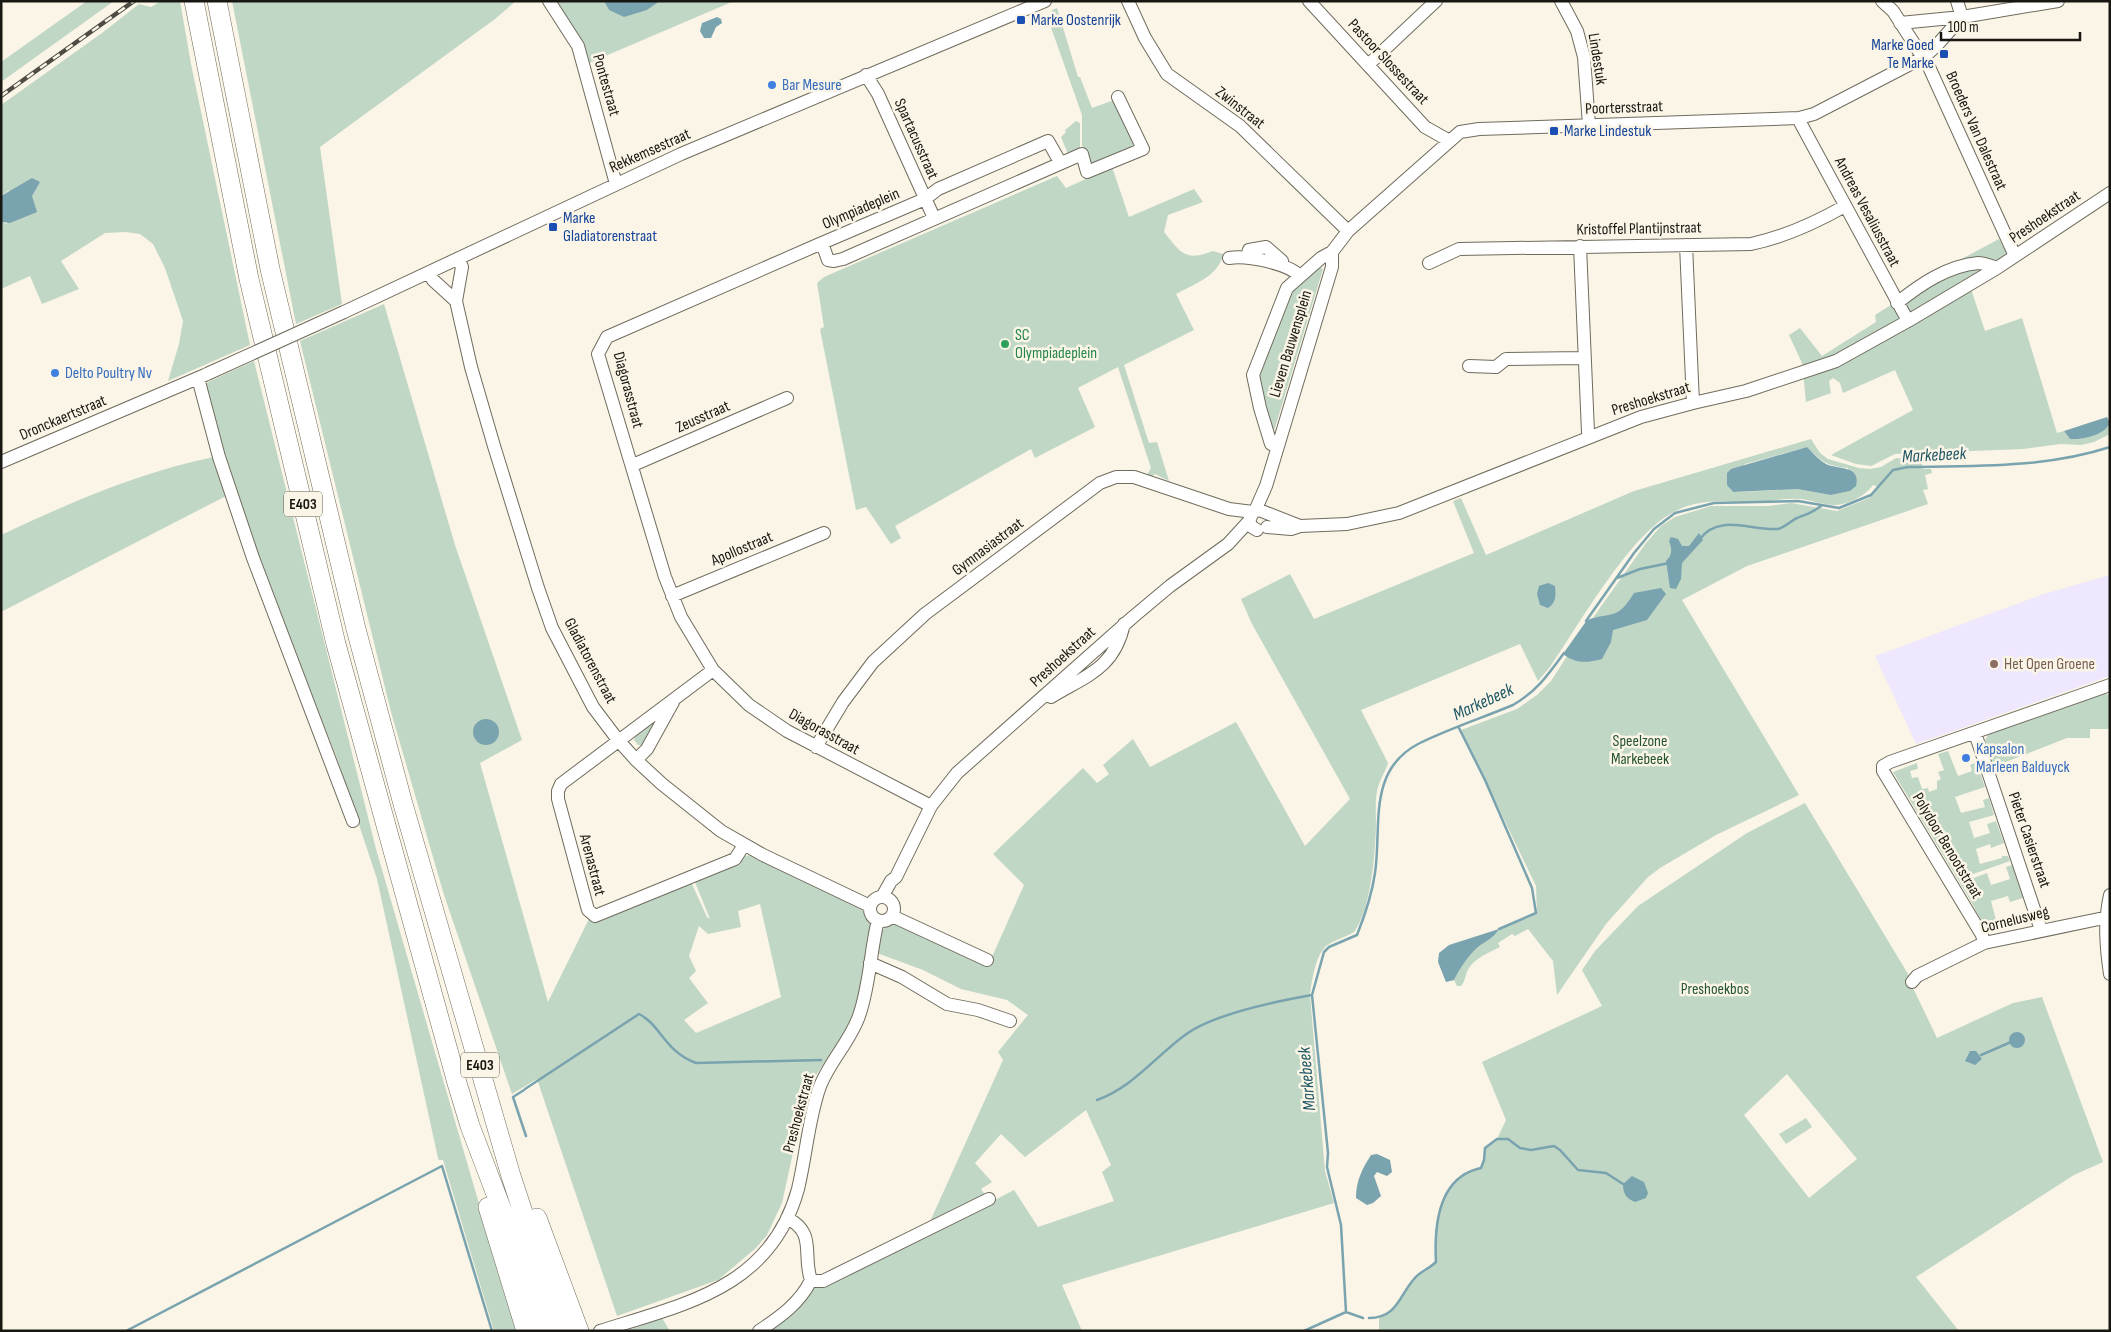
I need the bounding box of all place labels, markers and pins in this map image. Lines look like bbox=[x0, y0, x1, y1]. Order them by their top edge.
place label: Marke Oostenrijk bbox=[1031, 11, 1121, 30]
marker: Marke Oostenrijk bbox=[1015, 14, 1027, 26]
place label: Marke Goed Te Marke bbox=[1871, 36, 1934, 73]
marker: Marke Goed Te Marke bbox=[1938, 48, 1950, 60]
place label: Bar Mesure bbox=[782, 76, 842, 95]
marker: Bar Mesure bbox=[766, 79, 778, 91]
place label: Marke Lindestuk bbox=[1564, 122, 1651, 141]
marker: Marke Lindestuk bbox=[1548, 125, 1560, 137]
place label: Marke Gladiatorenstraat bbox=[563, 209, 657, 246]
marker: Marke Gladiatorenstraat bbox=[547, 221, 559, 233]
place label: SC Olympiadeplein bbox=[1015, 326, 1097, 363]
marker: SC Olympiadeplein bbox=[999, 338, 1011, 350]
place label: Delto Poultry Nv bbox=[65, 364, 152, 383]
marker: Delto Poultry Nv bbox=[49, 367, 61, 379]
place label: Het Open Groene bbox=[2004, 655, 2095, 674]
marker: Het Open Groene bbox=[1988, 658, 2000, 670]
place label: Kapsalon Marleen Balduyck bbox=[1976, 740, 2070, 777]
marker: Kapsalon Marleen Balduyck bbox=[1960, 752, 1972, 764]

